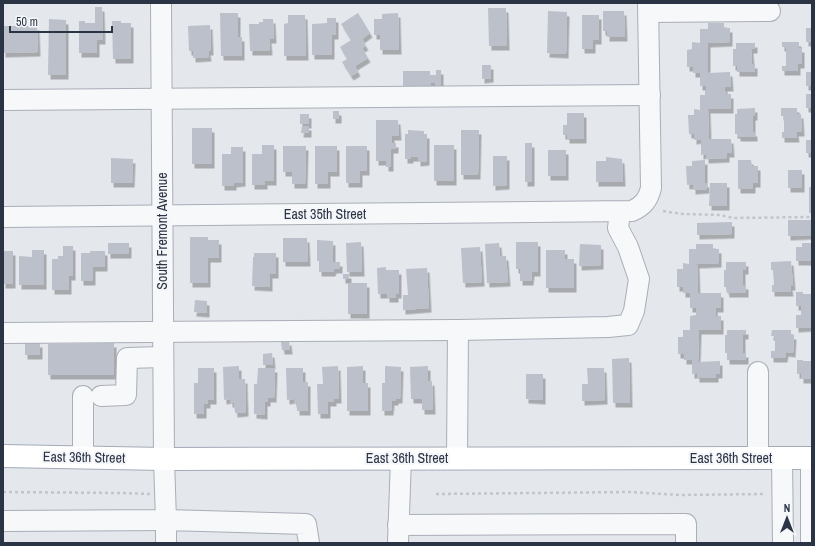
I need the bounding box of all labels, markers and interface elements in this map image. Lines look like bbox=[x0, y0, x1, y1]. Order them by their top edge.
scale bar bbox=[10, 8, 112, 34]
text: 50 m bbox=[16, 14, 38, 30]
street label: South Fremont Avenue bbox=[153, 172, 171, 290]
street label: East 35th Street bbox=[284, 205, 366, 223]
street label: East 36th Street bbox=[43, 447, 125, 467]
street label: East 36th Street bbox=[366, 449, 448, 467]
street label: East 36th Street bbox=[690, 449, 772, 467]
north arrow bbox=[767, 498, 807, 538]
text: N bbox=[784, 501, 790, 515]

